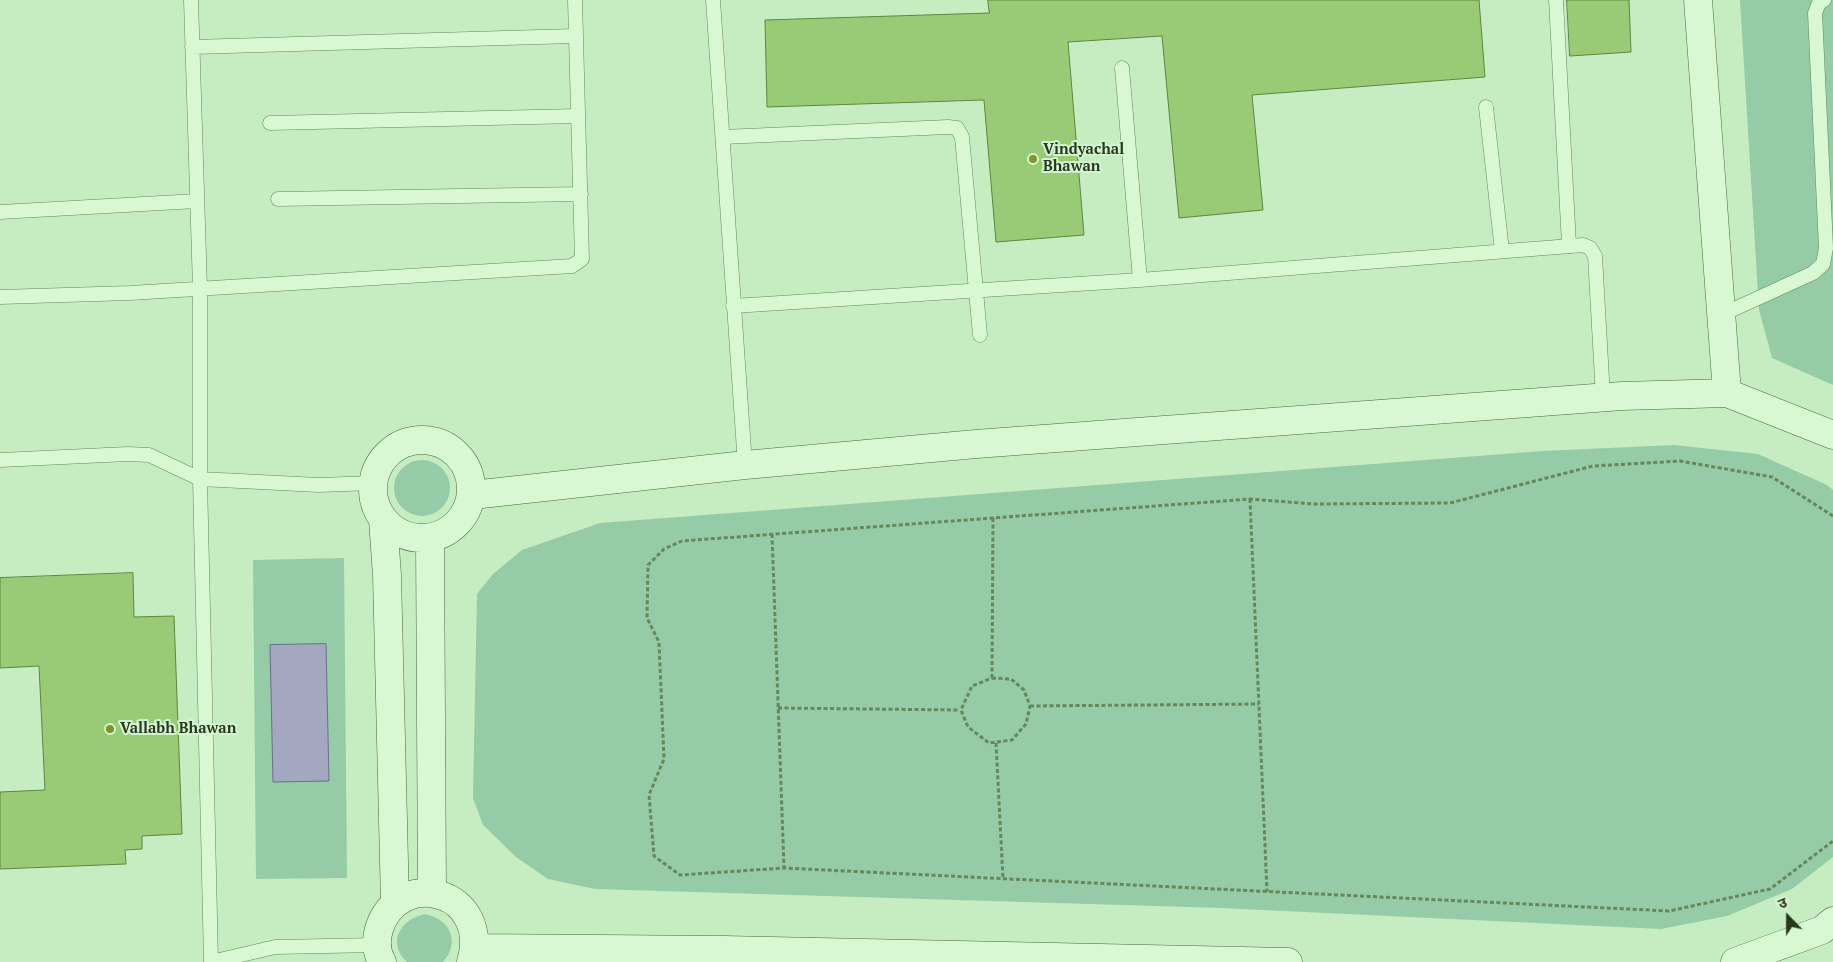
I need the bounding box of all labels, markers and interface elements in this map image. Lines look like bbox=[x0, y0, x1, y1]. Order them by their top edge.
place label: Vindyachal Bhawan bbox=[1043, 141, 1124, 176]
marker: Vindyachal Bhawan bbox=[1027, 153, 1039, 165]
place label: Vallabh Bhawan bbox=[120, 720, 236, 738]
marker: Vallabh Bhawan bbox=[104, 723, 116, 735]
north arrow bbox=[1763, 892, 1813, 942]
text: उ bbox=[1775, 892, 1790, 913]

